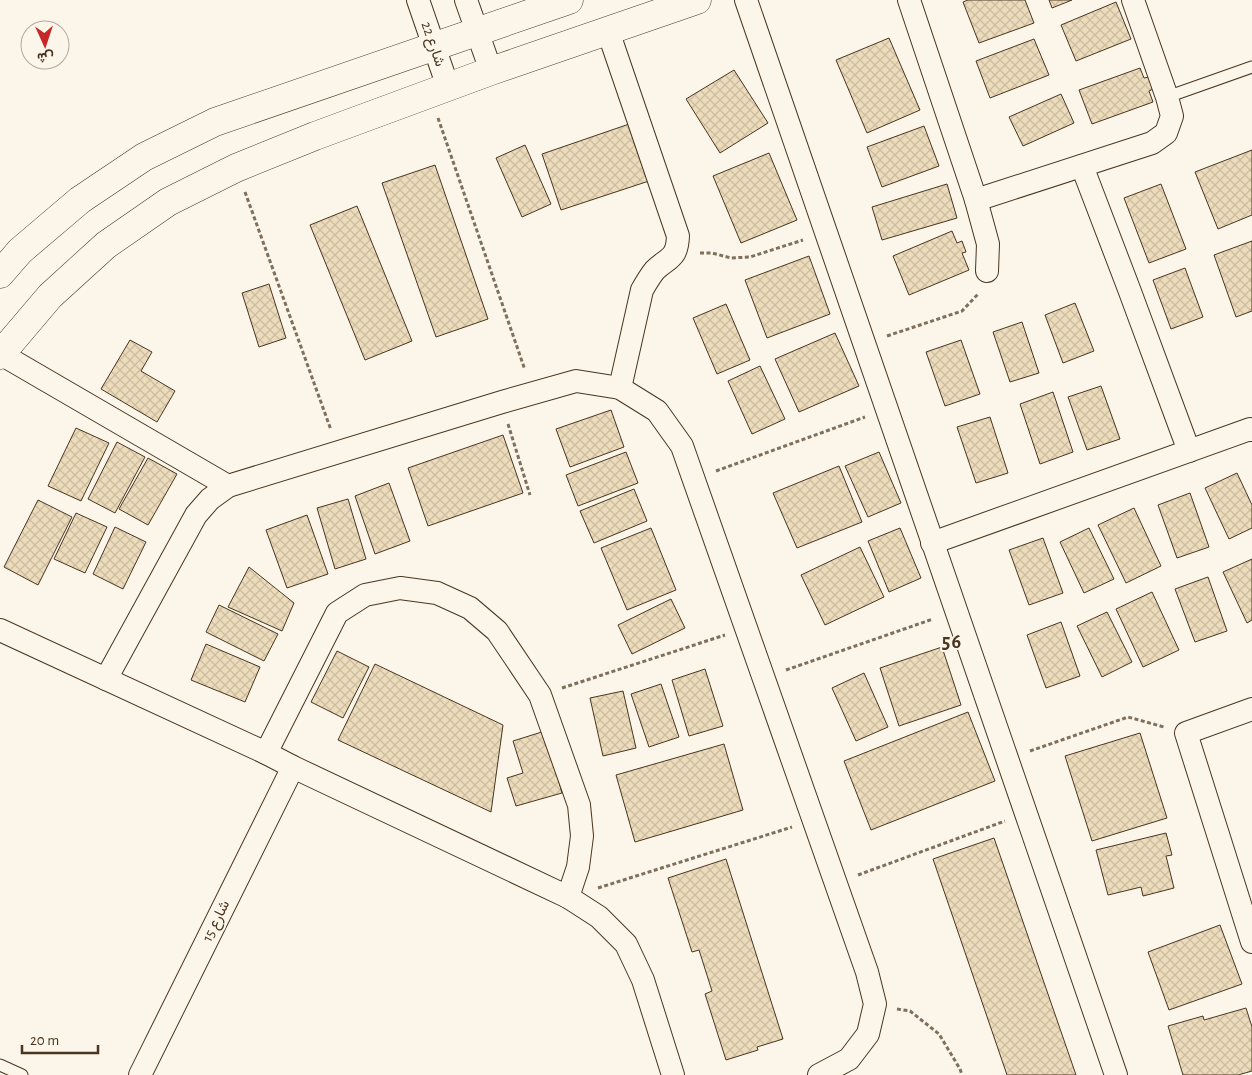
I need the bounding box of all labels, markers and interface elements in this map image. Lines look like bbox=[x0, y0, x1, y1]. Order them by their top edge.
north arrow bbox=[20, 20, 70, 70]
street label: شارع 22 bbox=[416, 20, 448, 69]
text: ش bbox=[37, 49, 54, 64]
district label: 56 bbox=[942, 632, 962, 652]
street label: شارع 15 bbox=[200, 898, 235, 945]
scale bar bbox=[22, 1022, 99, 1054]
text: 20 m bbox=[30, 1033, 59, 1048]

